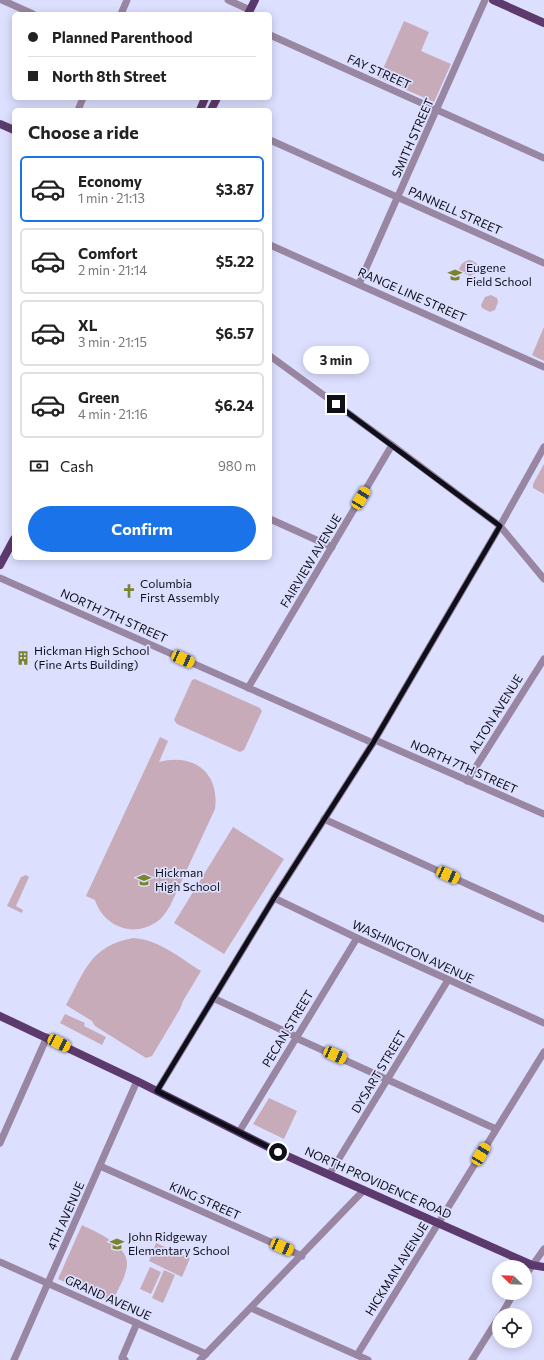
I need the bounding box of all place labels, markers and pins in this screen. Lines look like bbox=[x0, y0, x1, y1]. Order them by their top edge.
place label: Eugene Field School bbox=[466, 260, 532, 288]
school or university icon: Eugene Field School bbox=[447, 267, 463, 283]
place label: Columbia First Assembly bbox=[140, 576, 220, 604]
church icon: Columbia First Assembly bbox=[121, 583, 137, 599]
place label: Hickman High School (Fine Arts Building) bbox=[34, 643, 149, 671]
building icon: Hickman High School (Fine Arts Building) bbox=[15, 650, 31, 666]
place label: Hickman High School bbox=[155, 865, 220, 893]
school or university icon: Hickman High School bbox=[136, 872, 152, 888]
place label: John Ridgeway Elementary School bbox=[128, 1229, 230, 1257]
school or university icon: John Ridgeway Elementary School bbox=[109, 1236, 125, 1252]

